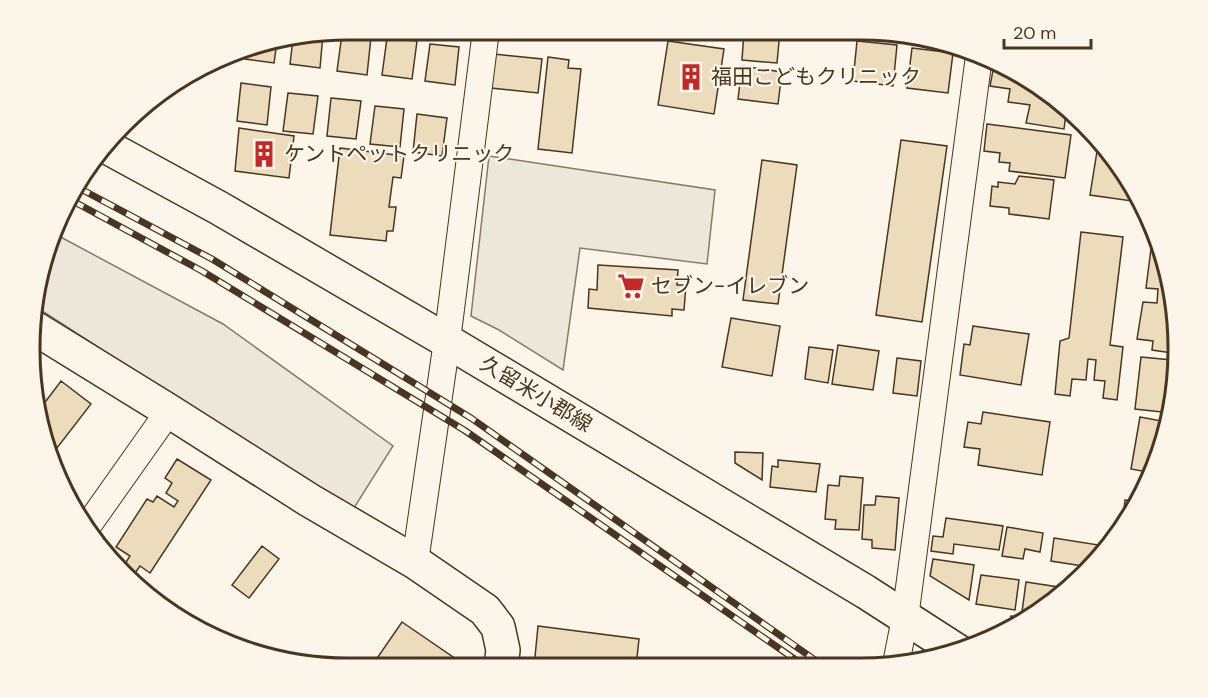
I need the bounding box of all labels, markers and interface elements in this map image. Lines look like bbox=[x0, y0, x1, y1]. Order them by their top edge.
scale bar bbox=[1004, 12, 1091, 50]
text: 20 m bbox=[1013, 21, 1056, 45]
building icon: 福田こどもクリニック bbox=[676, 62, 706, 92]
place label: 福田こどもクリニック bbox=[711, 63, 921, 91]
building icon: ケントペットクリニック bbox=[249, 139, 279, 169]
place label: ケントペットクリニック bbox=[284, 140, 514, 168]
supermarket icon: セブン-イレブン bbox=[616, 271, 646, 301]
place label: セブン-イレブン bbox=[651, 272, 809, 300]
street label: 久留米小郡線 bbox=[475, 350, 597, 438]

